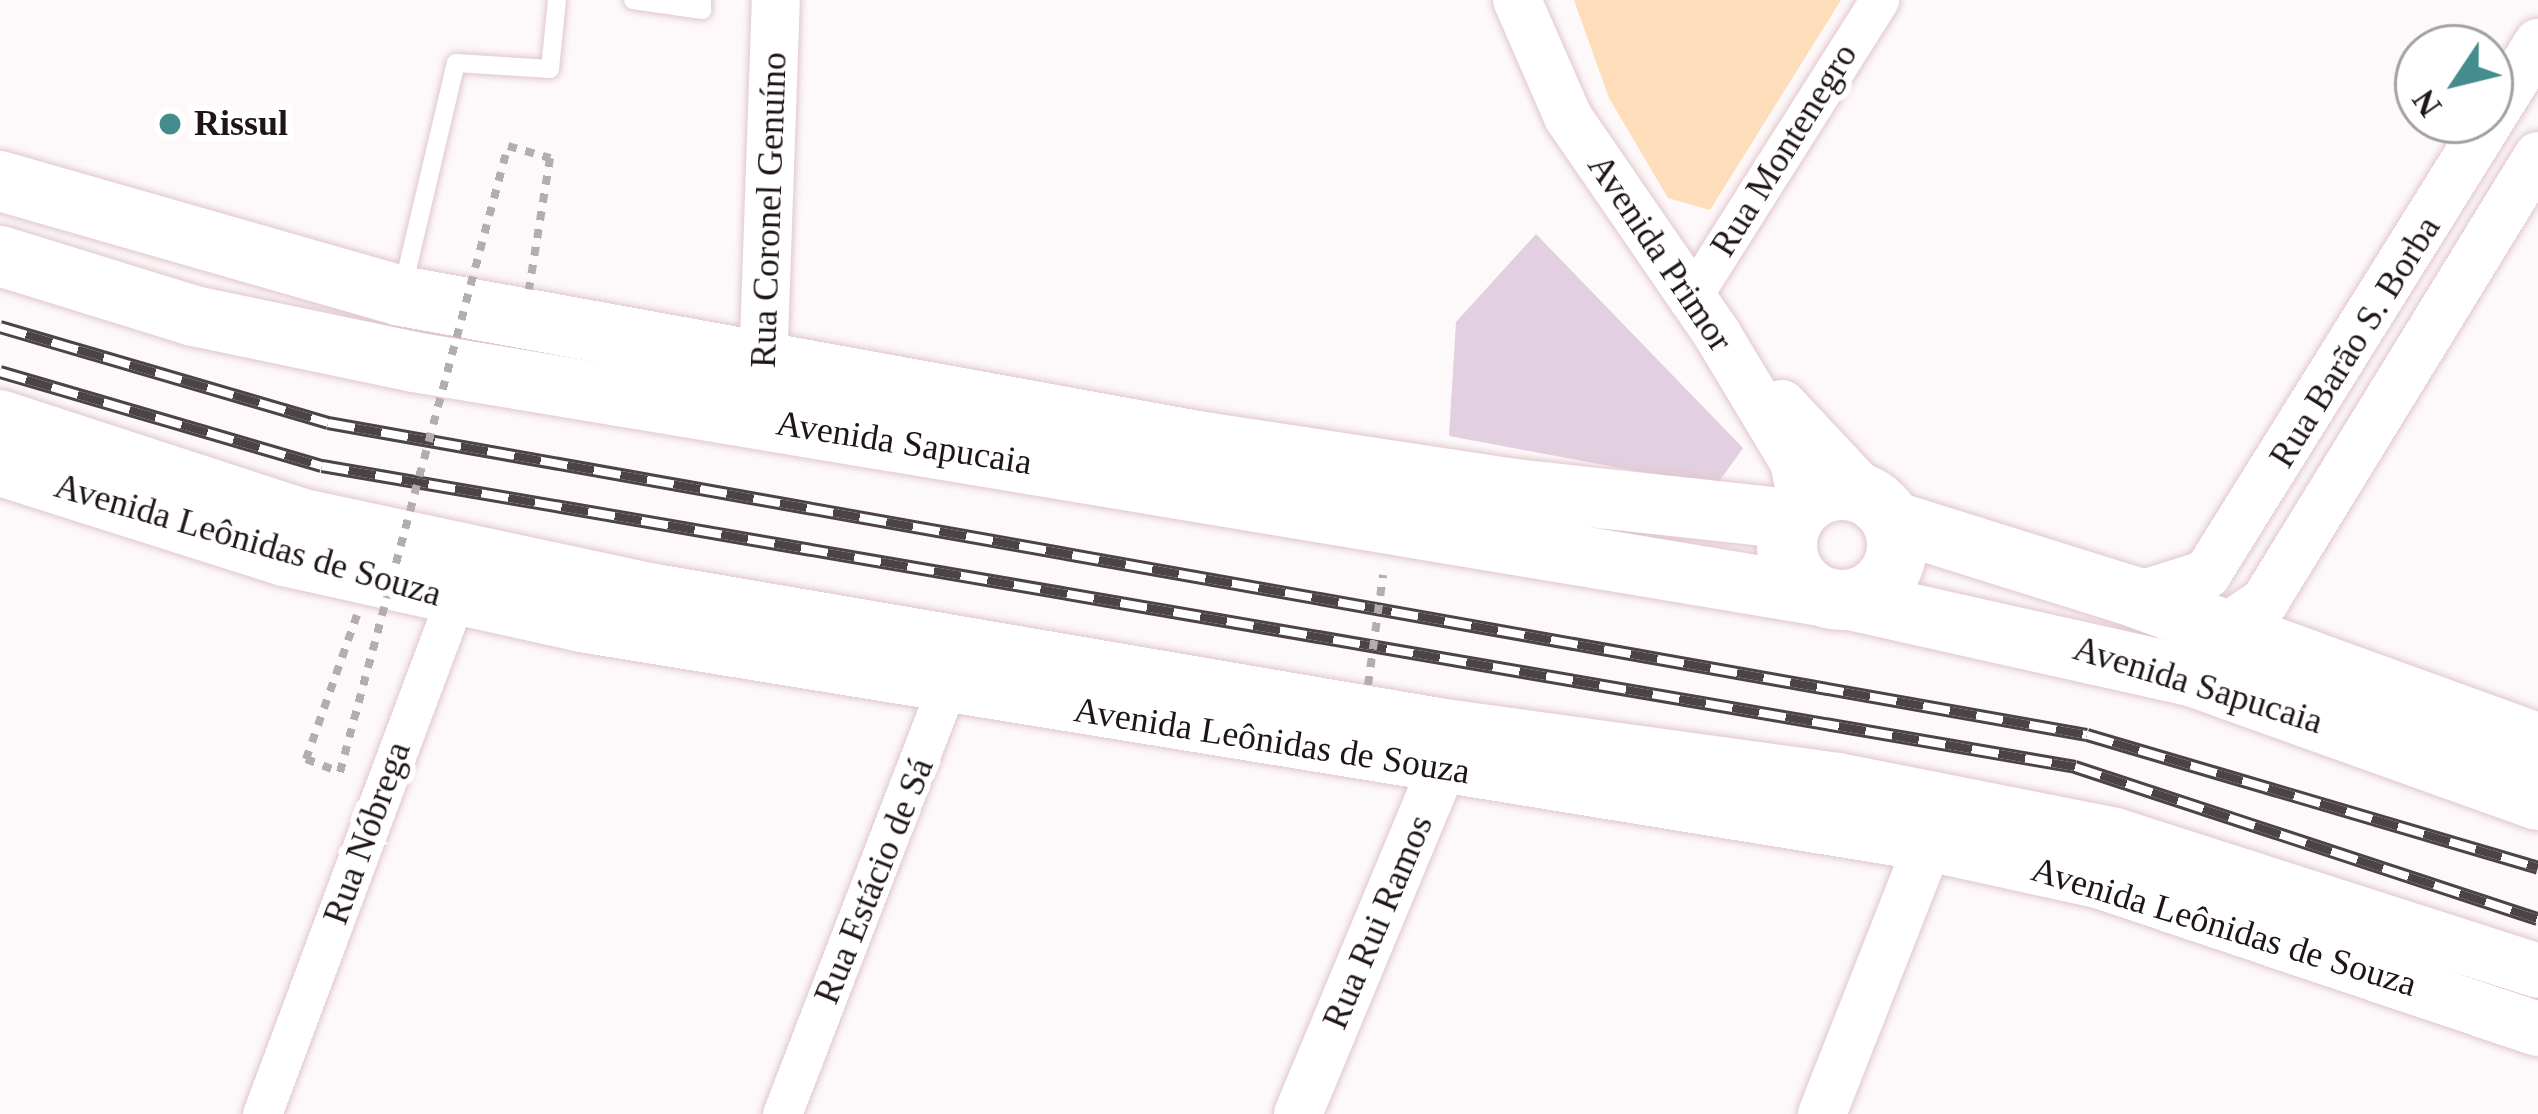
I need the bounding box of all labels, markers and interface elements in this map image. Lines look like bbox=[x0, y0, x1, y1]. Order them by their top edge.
north arrow bbox=[2394, 24, 2514, 144]
street label: Rua Montenegro bbox=[1701, 36, 1867, 264]
street label: Rua Coronel Genuíno bbox=[742, 51, 796, 369]
text: N bbox=[2405, 83, 2449, 123]
place label: Rissul bbox=[194, 102, 288, 146]
marker: Rissul bbox=[157, 111, 183, 137]
street label: Avenida Primor bbox=[1578, 146, 1742, 360]
street label: Rua Barão S. Borba bbox=[2260, 208, 2450, 476]
street label: Avenida Sapucaia bbox=[773, 401, 1035, 485]
street label: Avenida Leônidas de Souza bbox=[50, 464, 446, 616]
street label: Avenida Sapucaia bbox=[2068, 627, 2328, 743]
street label: Avenida Leônidas de Souza bbox=[1071, 688, 1473, 794]
street label: Rua Nóbrega bbox=[314, 736, 420, 930]
street label: Rua Estácio de Sá bbox=[805, 752, 943, 1010]
street label: Rua Rui Ramos bbox=[1314, 809, 1442, 1035]
street label: Avenida Leônidas de Souza bbox=[2026, 848, 2422, 1006]

